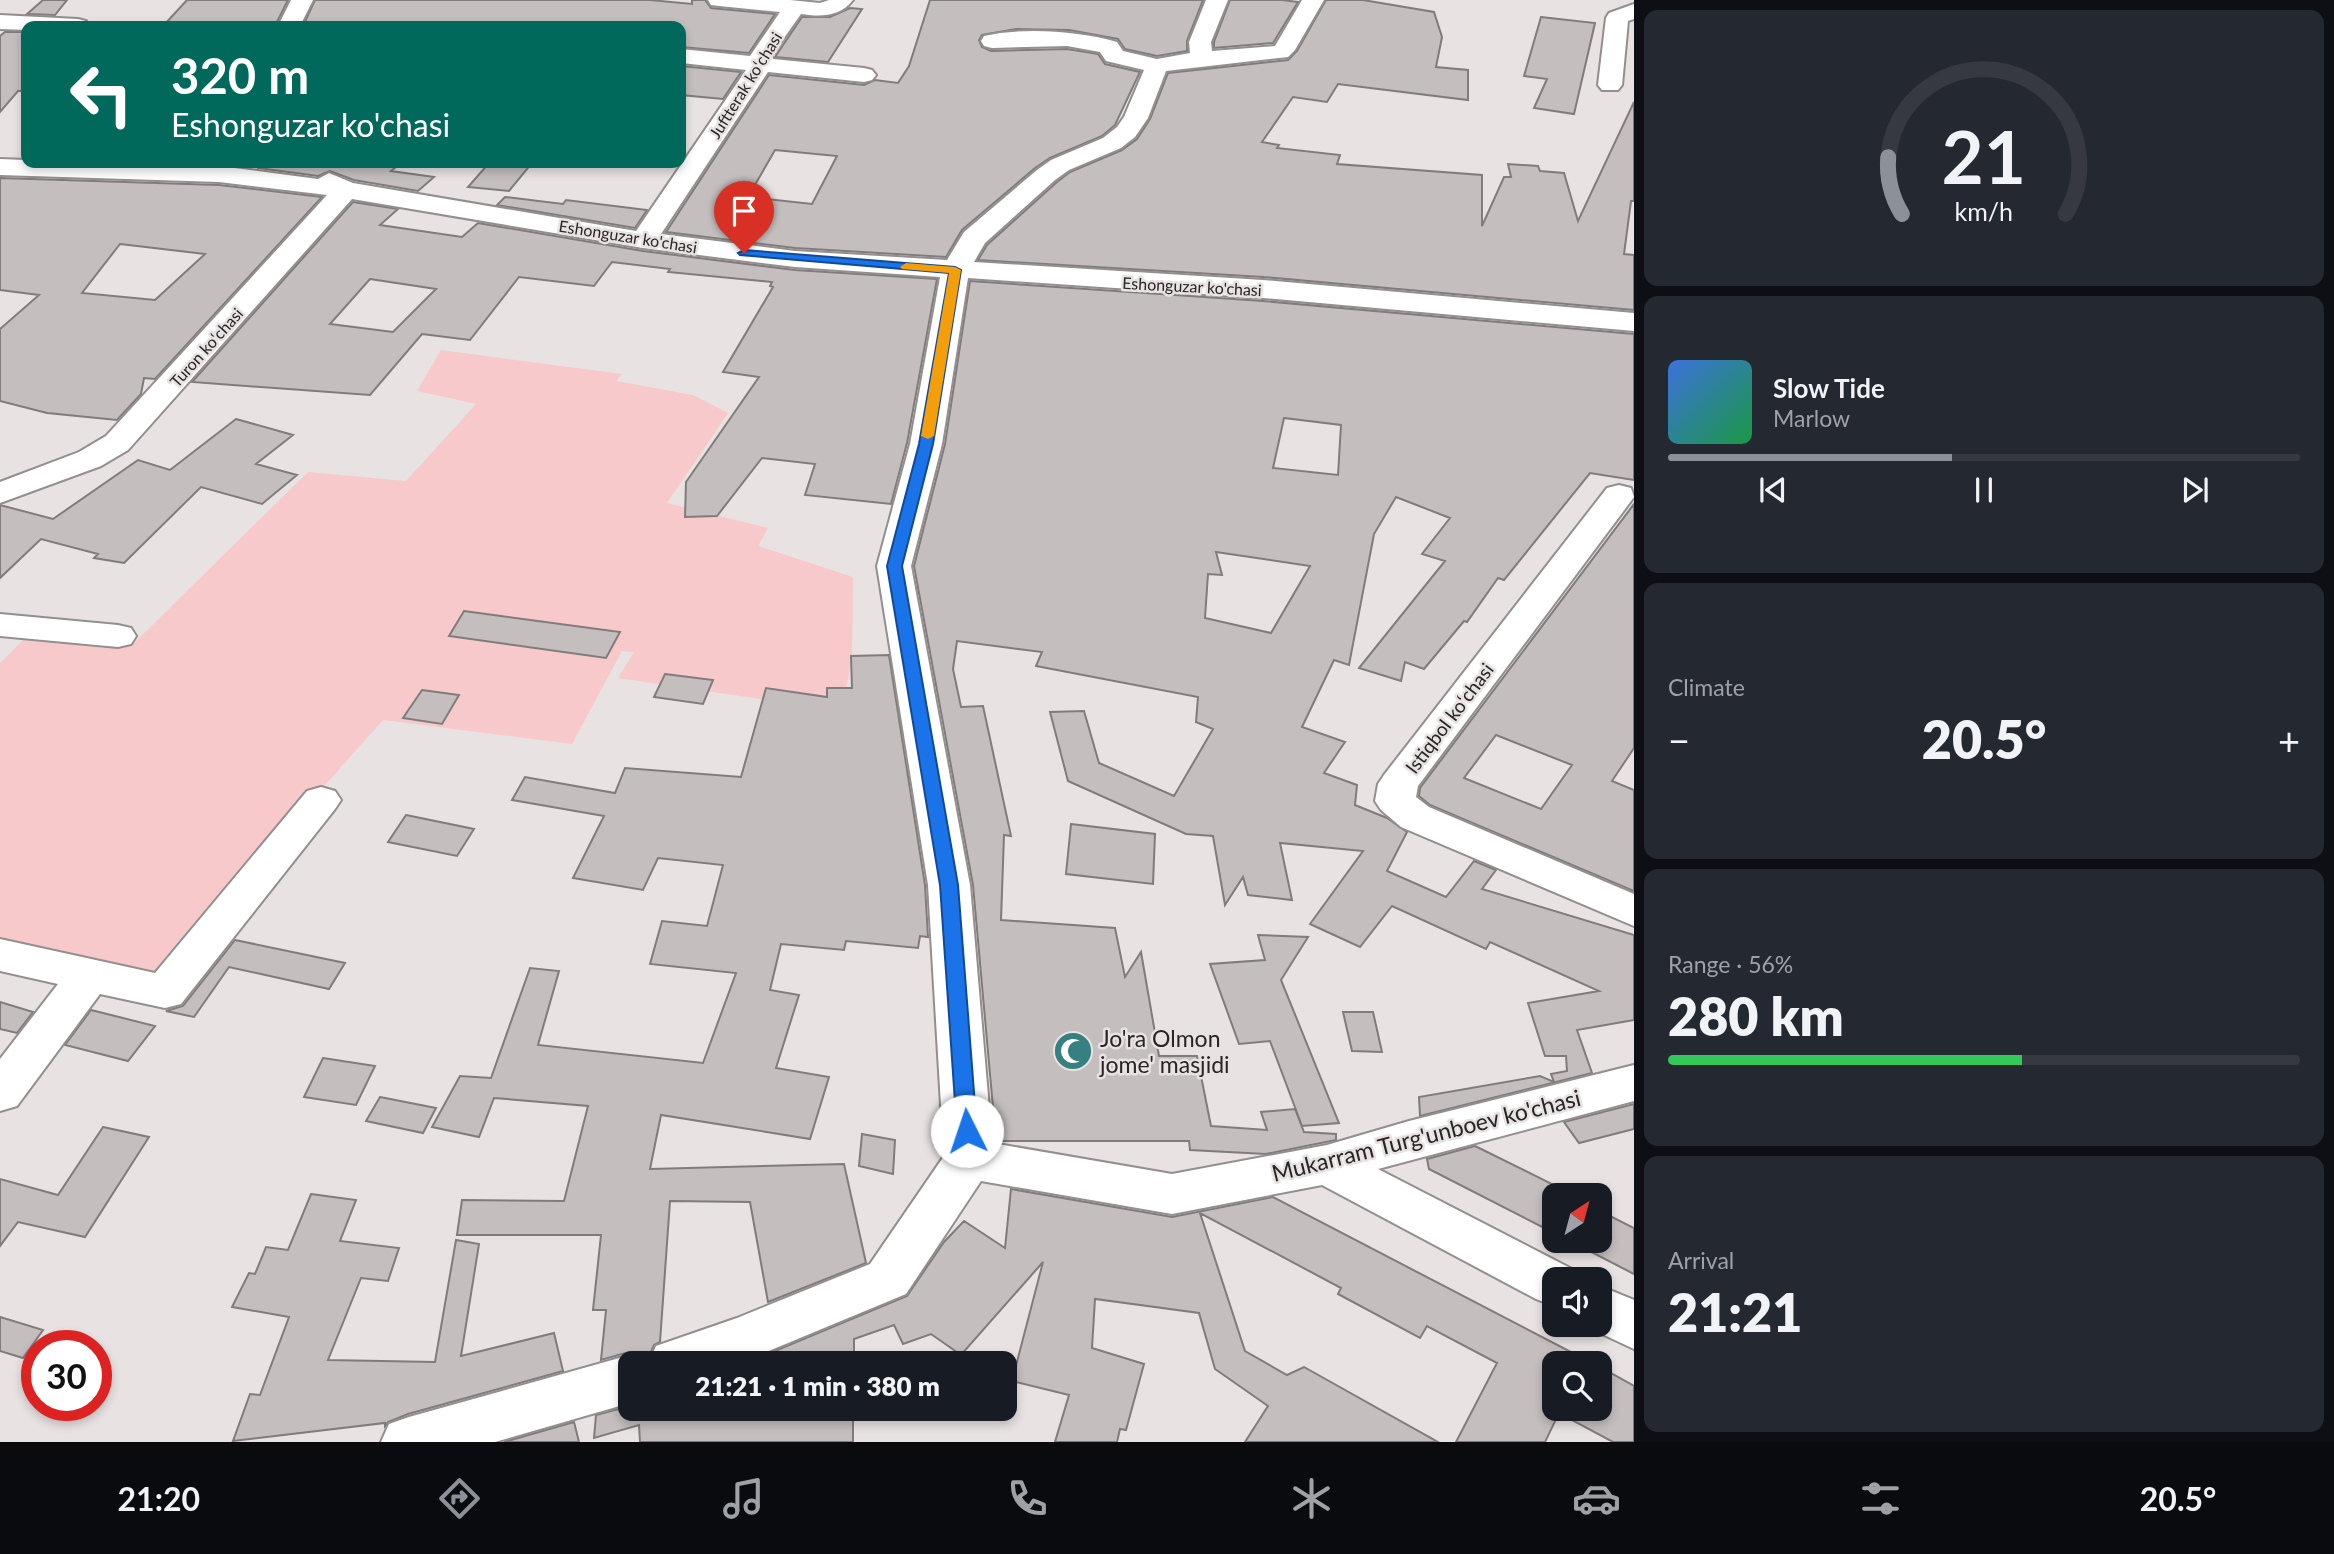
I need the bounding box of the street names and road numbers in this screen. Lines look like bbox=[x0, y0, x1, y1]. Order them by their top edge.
street label: Juftterak koʻchasi bbox=[705, 28, 785, 142]
street label: Eshonguzar ko'chasi bbox=[558, 216, 698, 256]
street label: Eshonguzar ko'chasi bbox=[1122, 273, 1262, 299]
street label: Turon koʻchasi bbox=[166, 304, 246, 390]
street label: Istiqbol koʻchasi bbox=[1400, 658, 1498, 778]
street label: Mukarram Turg'unboev ko'chasi bbox=[1269, 1083, 1583, 1187]

